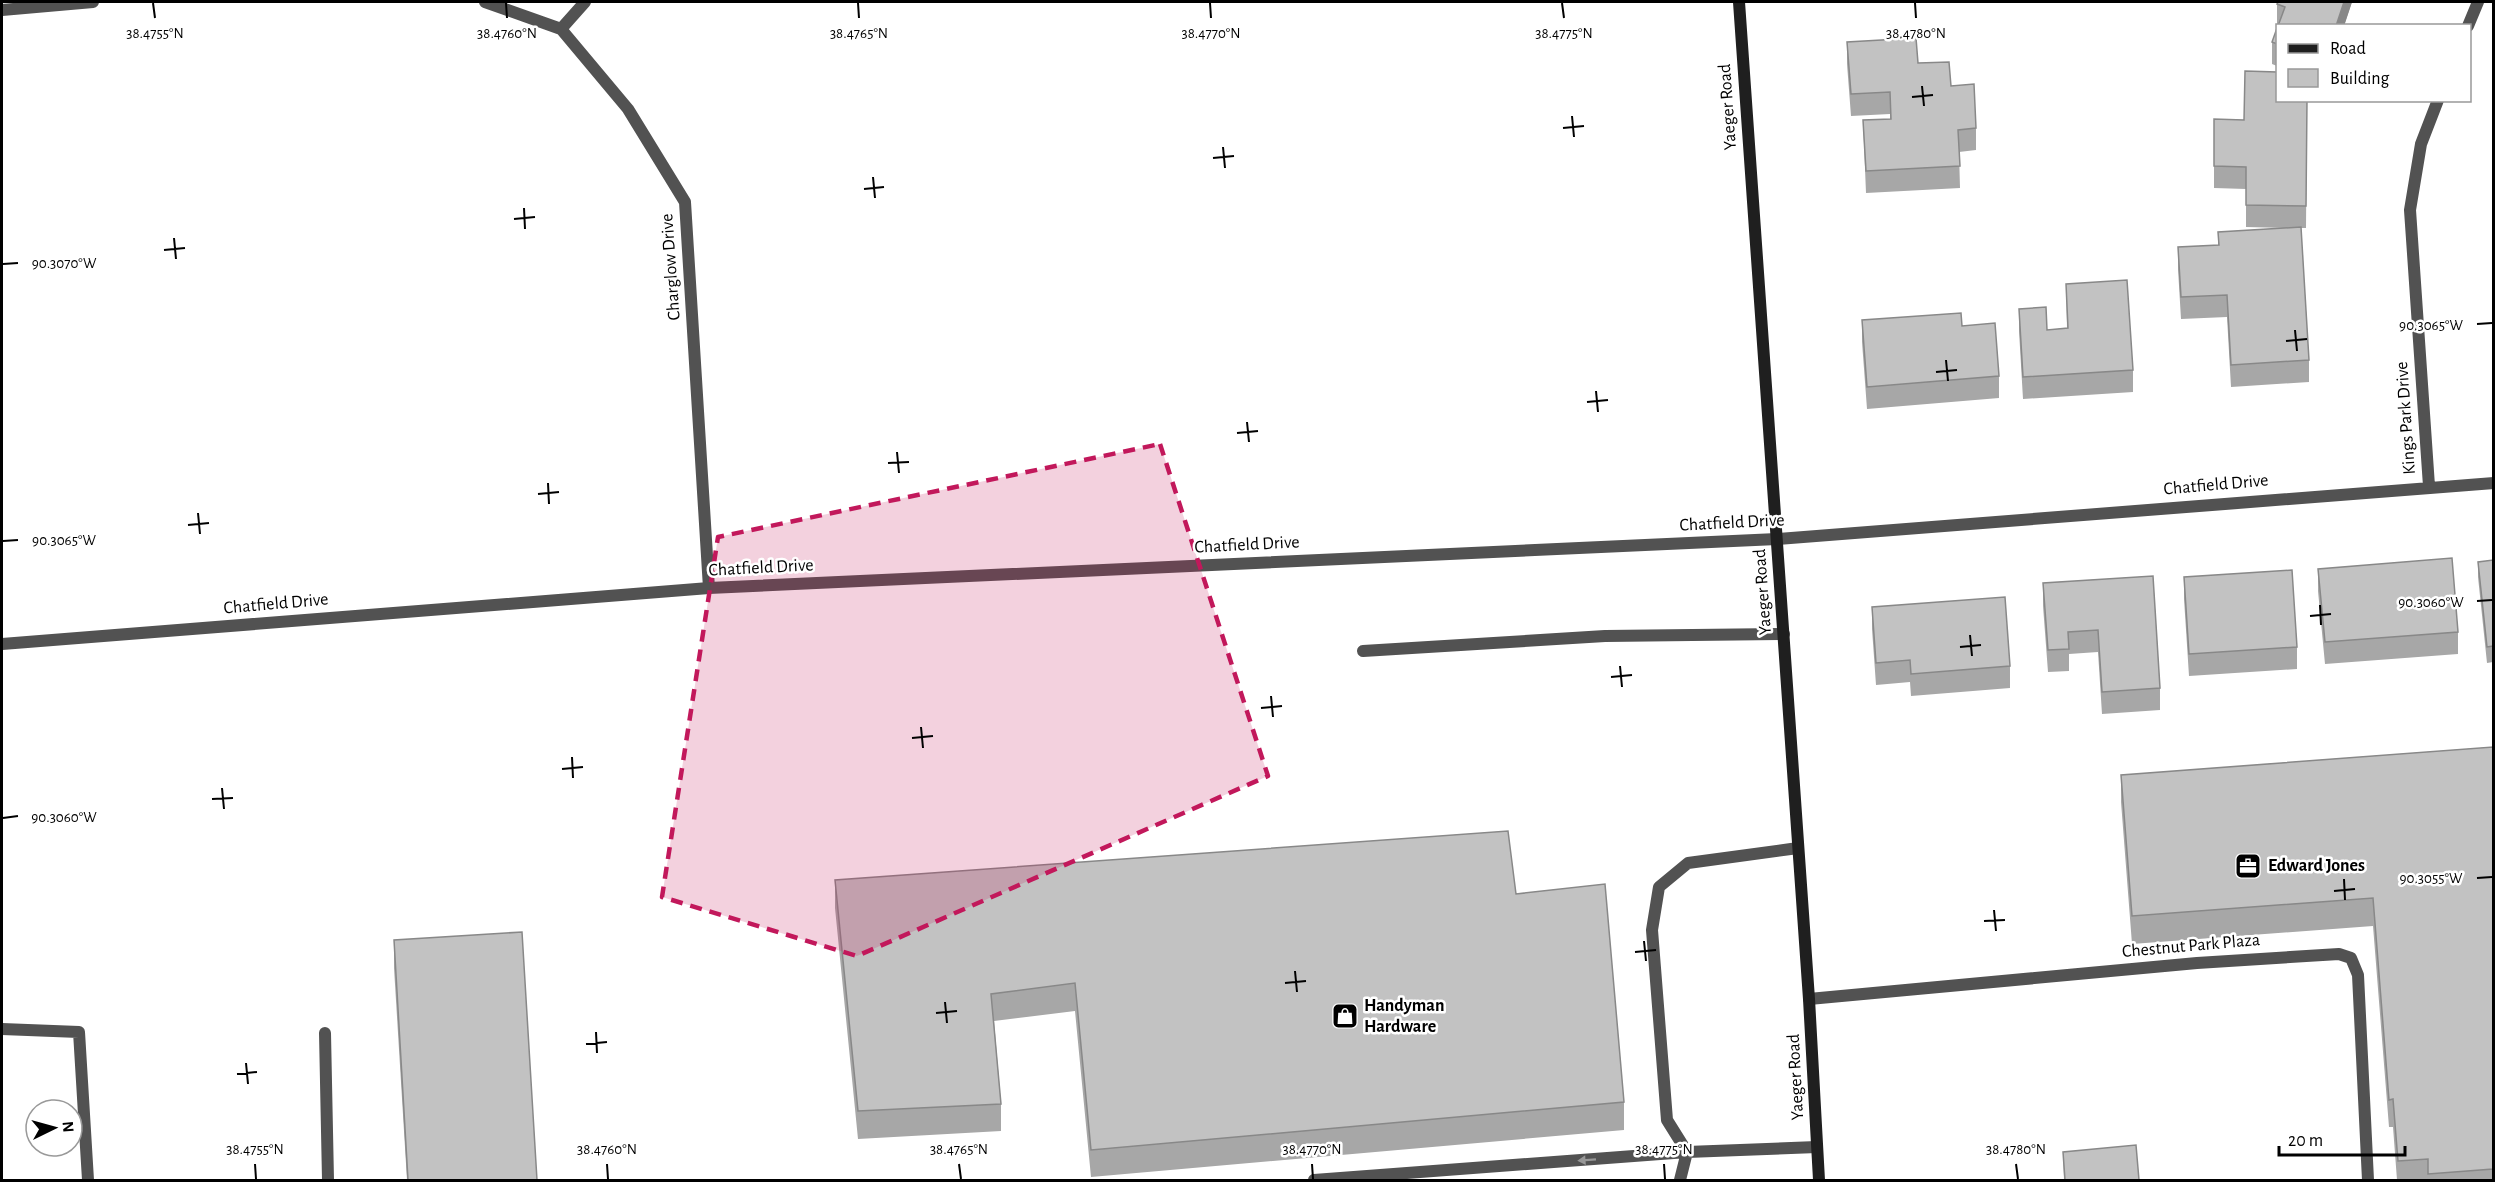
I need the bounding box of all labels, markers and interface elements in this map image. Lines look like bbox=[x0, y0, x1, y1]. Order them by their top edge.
legend bbox=[2276, 24, 2471, 102]
text: 38.4755°N bbox=[126, 26, 184, 41]
text: 38.4760°N bbox=[477, 26, 537, 41]
text: 38.4765°N bbox=[830, 26, 888, 41]
text: 38.4770°N bbox=[1181, 26, 1241, 41]
text: 38.4775°N bbox=[1535, 26, 1593, 41]
text: 38.4780°N bbox=[1886, 26, 1946, 41]
text: Road bbox=[2330, 40, 2366, 58]
street label: Yaeger Road bbox=[1716, 63, 1740, 151]
text: Building bbox=[2330, 70, 2390, 88]
street label: Charglow Drive bbox=[658, 213, 684, 321]
text: 90.3070°W bbox=[32, 256, 97, 271]
text: 90.3065°W bbox=[2399, 318, 2464, 333]
street label: Kings Park Drive bbox=[2393, 361, 2419, 475]
street label: Chatfield Drive bbox=[2163, 471, 2269, 499]
street label: Chatfield Drive bbox=[1679, 511, 1785, 535]
text: 90.3065°W bbox=[32, 533, 97, 548]
street label: Chatfield Drive bbox=[1194, 533, 1300, 557]
street label: Yaeger Road bbox=[1751, 548, 1775, 636]
street label: Chatfield Drive bbox=[708, 556, 814, 580]
street label: Chatfield Drive bbox=[223, 590, 329, 618]
text: 90.3060°W bbox=[2398, 595, 2464, 610]
text: 90.3060°W bbox=[31, 810, 97, 825]
office icon: Edward Jones bbox=[2233, 851, 2263, 881]
place label: Edward Jones bbox=[2268, 857, 2365, 875]
text: 90.3055°W bbox=[2399, 871, 2463, 886]
street label: Chestnut Park Plaza bbox=[2121, 931, 2261, 961]
place label: Handyman Hardware bbox=[1364, 997, 1444, 1036]
shop icon: Handyman Hardware bbox=[1330, 1001, 1360, 1031]
street label: Yaeger Road bbox=[1785, 1033, 1807, 1121]
north arrow bbox=[24, 1098, 84, 1158]
scale bar bbox=[2279, 1119, 2405, 1157]
text: N bbox=[59, 1121, 76, 1133]
text: 20 m bbox=[2288, 1132, 2323, 1150]
text: 38.4755°N bbox=[226, 1142, 284, 1157]
text: 38.4760°N bbox=[577, 1142, 637, 1157]
text: 38.4765°N bbox=[930, 1142, 988, 1157]
text: 38.4770°N bbox=[1282, 1142, 1342, 1157]
text: 38.4775°N bbox=[1635, 1142, 1693, 1157]
text: 38.4780°N bbox=[1986, 1142, 2046, 1157]
one-way arrow bbox=[1577, 1155, 1596, 1165]

